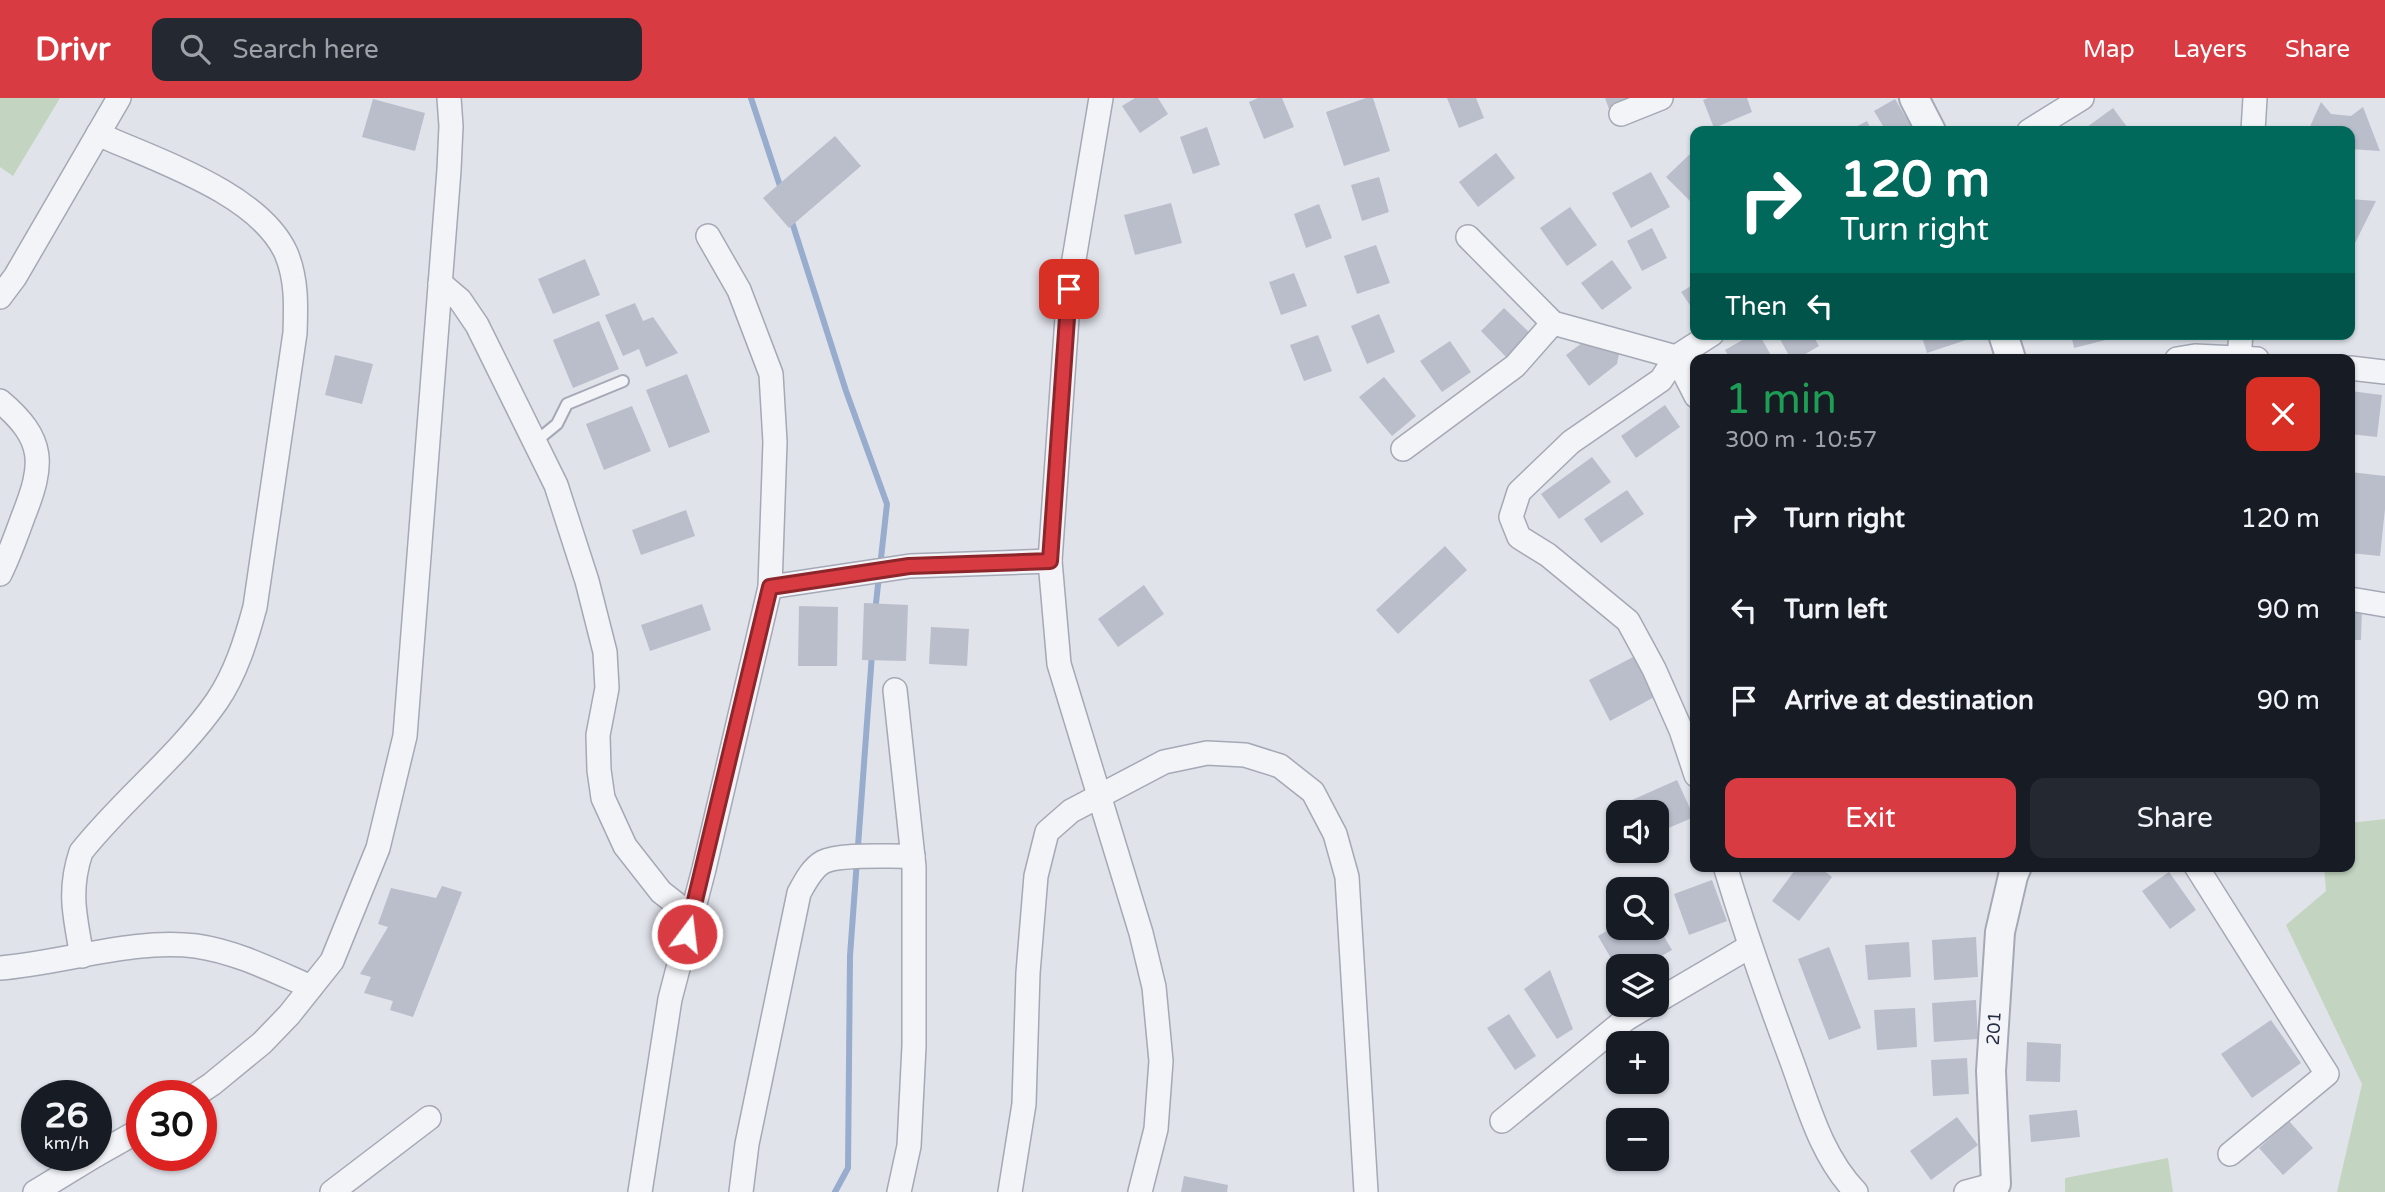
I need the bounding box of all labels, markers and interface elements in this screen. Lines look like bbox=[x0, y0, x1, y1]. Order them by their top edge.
search box bbox=[152, 18, 642, 81]
text: Drivr bbox=[35, 30, 110, 69]
icon: search bbox=[176, 30, 214, 68]
text: Search here bbox=[232, 34, 379, 65]
text: Map bbox=[2083, 35, 2135, 64]
text: Layers bbox=[2173, 35, 2247, 64]
text: Share bbox=[2285, 35, 2350, 64]
text: 120 m bbox=[1840, 151, 1990, 210]
icon: right bbox=[1725, 154, 1816, 245]
text: Turn right bbox=[1840, 211, 1989, 249]
pin bbox=[1039, 259, 1099, 319]
icon: arrive bbox=[1050, 270, 1088, 308]
icon: left bbox=[1801, 287, 1839, 325]
text: Then bbox=[1725, 291, 1787, 322]
text: 1 min bbox=[1725, 374, 1837, 425]
button: close bbox=[2246, 377, 2320, 451]
text: 300 m · 10:57 bbox=[1725, 426, 1877, 454]
icon: right bbox=[1725, 500, 1763, 538]
text: Turn right bbox=[1784, 503, 1905, 534]
text: 120 m bbox=[2240, 503, 2320, 534]
icon: left bbox=[1725, 591, 1763, 629]
text: Turn left bbox=[1784, 594, 1887, 625]
text: 90 m bbox=[2257, 594, 2320, 625]
icon: arrive bbox=[1725, 682, 1763, 720]
text: Arrive at destination bbox=[1784, 685, 2034, 716]
text: 90 m bbox=[2257, 685, 2320, 716]
button: Exit bbox=[1725, 778, 2016, 858]
button: Share bbox=[2030, 778, 2320, 858]
map controls bbox=[1606, 800, 1669, 1171]
button: sound bbox=[1606, 800, 1669, 863]
button: search bbox=[1606, 877, 1669, 940]
position arrow bbox=[650, 897, 724, 971]
button: layers bbox=[1606, 954, 1669, 1017]
street label: 201 bbox=[1982, 1011, 2006, 1046]
button: + bbox=[1606, 1031, 1669, 1094]
speed limit sign: 30 bbox=[126, 1080, 217, 1171]
text: 26 bbox=[45, 1095, 88, 1137]
button: − bbox=[1606, 1108, 1669, 1171]
text: km/h bbox=[44, 1132, 89, 1154]

